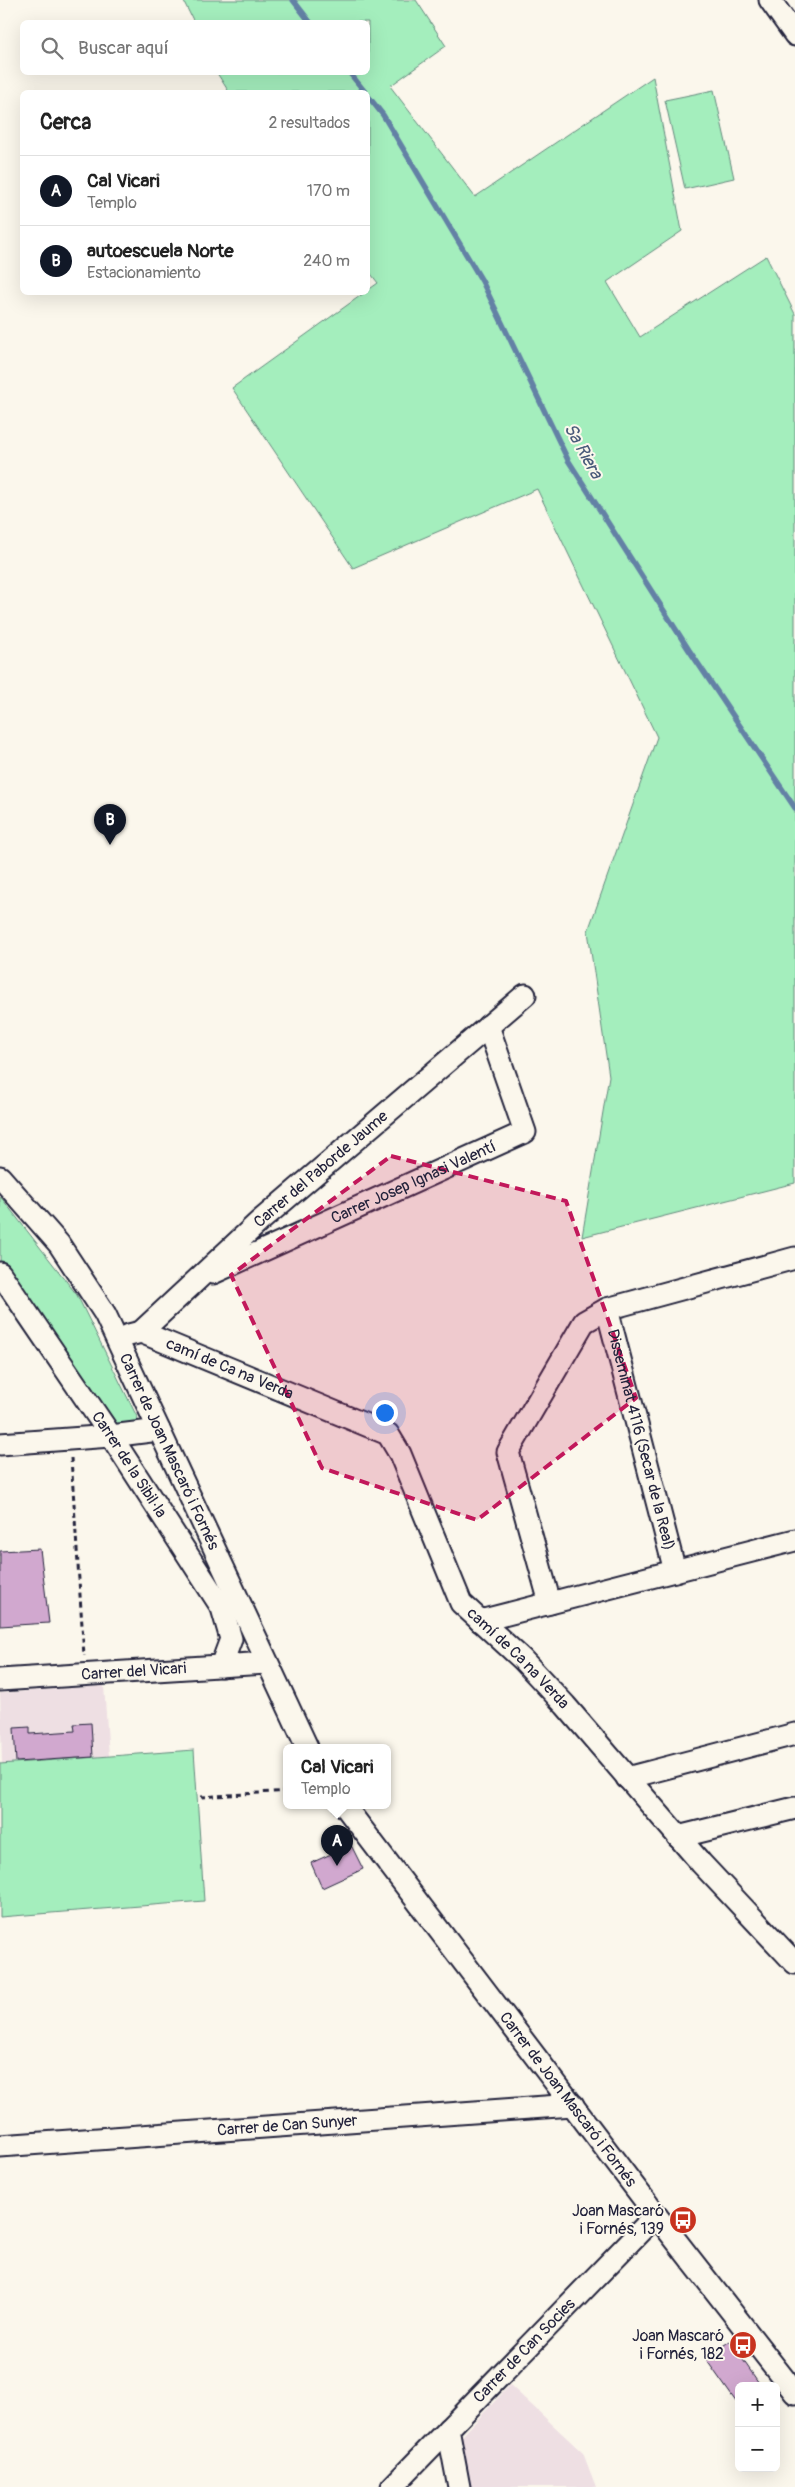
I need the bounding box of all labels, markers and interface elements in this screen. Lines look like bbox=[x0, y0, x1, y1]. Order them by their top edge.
search box bbox=[20, 20, 370, 75]
icon: search bbox=[38, 34, 66, 62]
text: Buscar aquí bbox=[78, 36, 169, 60]
text: Cerca bbox=[40, 109, 91, 136]
text: 2 resultados bbox=[268, 113, 350, 133]
text: Cal Vicari bbox=[87, 169, 160, 193]
text: A bbox=[51, 181, 61, 201]
text: 170 m bbox=[307, 181, 350, 201]
text: Templo bbox=[87, 193, 137, 213]
text: autoescuela Norte bbox=[87, 239, 234, 263]
text: B bbox=[51, 251, 61, 271]
text: 240 m bbox=[303, 251, 350, 271]
text: Estacionamiento bbox=[87, 263, 201, 283]
water label: Sa Riera bbox=[558, 419, 608, 484]
pin: B bbox=[94, 804, 126, 845]
street label: Carrer del Paborde Jaume bbox=[249, 1106, 392, 1232]
street label: Carrer Josep Ignasi Valentí bbox=[328, 1136, 499, 1228]
street label: Disseminat 4116 (Secar de la Real) bbox=[603, 1327, 679, 1552]
street label: camí de Ca na Verda bbox=[163, 1333, 296, 1404]
street label: Carrer de Joan Mascaró i Fornés bbox=[115, 1350, 224, 1553]
your location bbox=[372, 1400, 398, 1426]
street label: Carrer de la Sibil·la bbox=[87, 1408, 171, 1521]
street label: camí de Ca na Verda bbox=[463, 1603, 574, 1713]
street label: Carrer del Vicari bbox=[81, 1658, 187, 1685]
popup bbox=[283, 1744, 391, 1809]
text: Cal Vicari bbox=[301, 1755, 373, 1779]
text: Templo bbox=[301, 1779, 351, 1799]
pin: A bbox=[321, 1825, 353, 1866]
street label: Carrer de Joan Mascaró i Fornés bbox=[495, 2008, 641, 2191]
street label: Carrer de Can Sunyer bbox=[216, 2110, 358, 2140]
place label: Joan Mascaró i Fornés, 139 bbox=[572, 2201, 664, 2239]
bus stop icon: Joan Mascaró i Fornés, 139 bbox=[668, 2205, 698, 2235]
street label: Carrer de Can Socies bbox=[469, 2294, 580, 2407]
place label: Joan Mascaró i Fornés, 182 bbox=[632, 2326, 724, 2364]
bus stop icon: Joan Mascaró i Fornés, 182 bbox=[728, 2330, 758, 2360]
map controls bbox=[735, 2382, 780, 2472]
button: + bbox=[735, 2382, 780, 2427]
button: − bbox=[735, 2427, 780, 2472]

